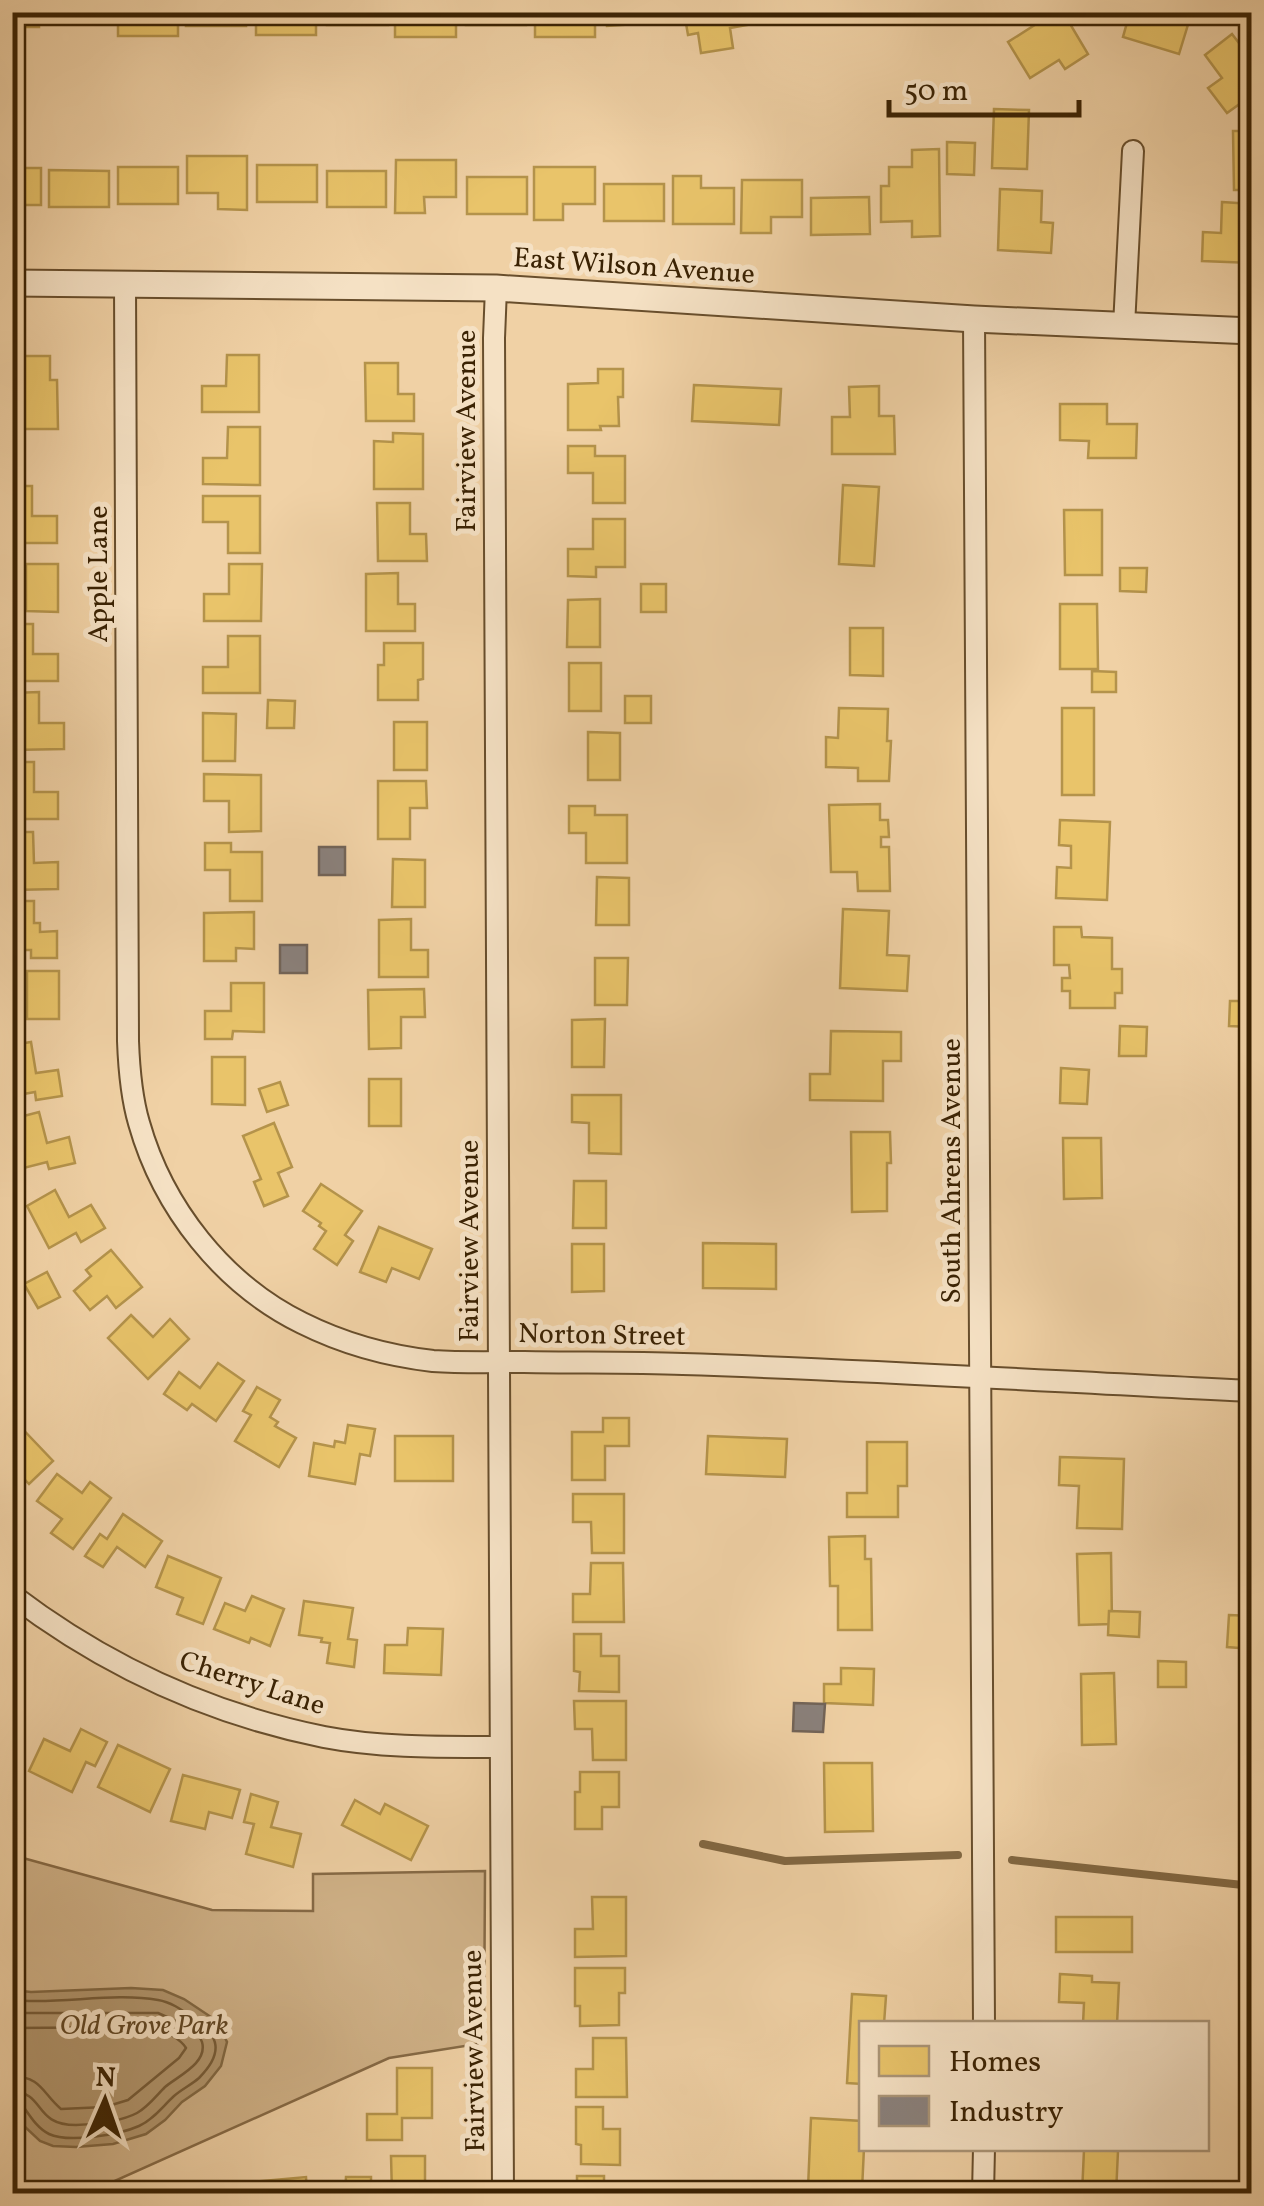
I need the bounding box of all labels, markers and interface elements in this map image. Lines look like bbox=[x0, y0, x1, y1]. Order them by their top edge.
scale bar bbox=[889, 55, 1079, 117]
text: 50 m bbox=[904, 71, 968, 113]
street label: East Wilson Avenue bbox=[512, 239, 756, 295]
street label: Fairview Avenue bbox=[448, 330, 487, 532]
street label: Apple Lane bbox=[80, 505, 119, 643]
street label: South Ahrens Avenue bbox=[933, 1038, 972, 1304]
street label: Fairview Avenue bbox=[451, 1140, 490, 1342]
street label: Norton Street bbox=[518, 1315, 686, 1357]
street label: Cherry Lane bbox=[174, 1642, 330, 1726]
street label: Fairview Avenue bbox=[454, 1949, 496, 2153]
park label: Old Grove Park bbox=[59, 2007, 229, 2046]
legend bbox=[859, 2021, 1209, 2151]
text: Homes bbox=[949, 2042, 1041, 2084]
north arrow bbox=[55, 2051, 155, 2151]
text: N bbox=[95, 2059, 117, 2098]
text: Industry bbox=[949, 2092, 1064, 2134]

